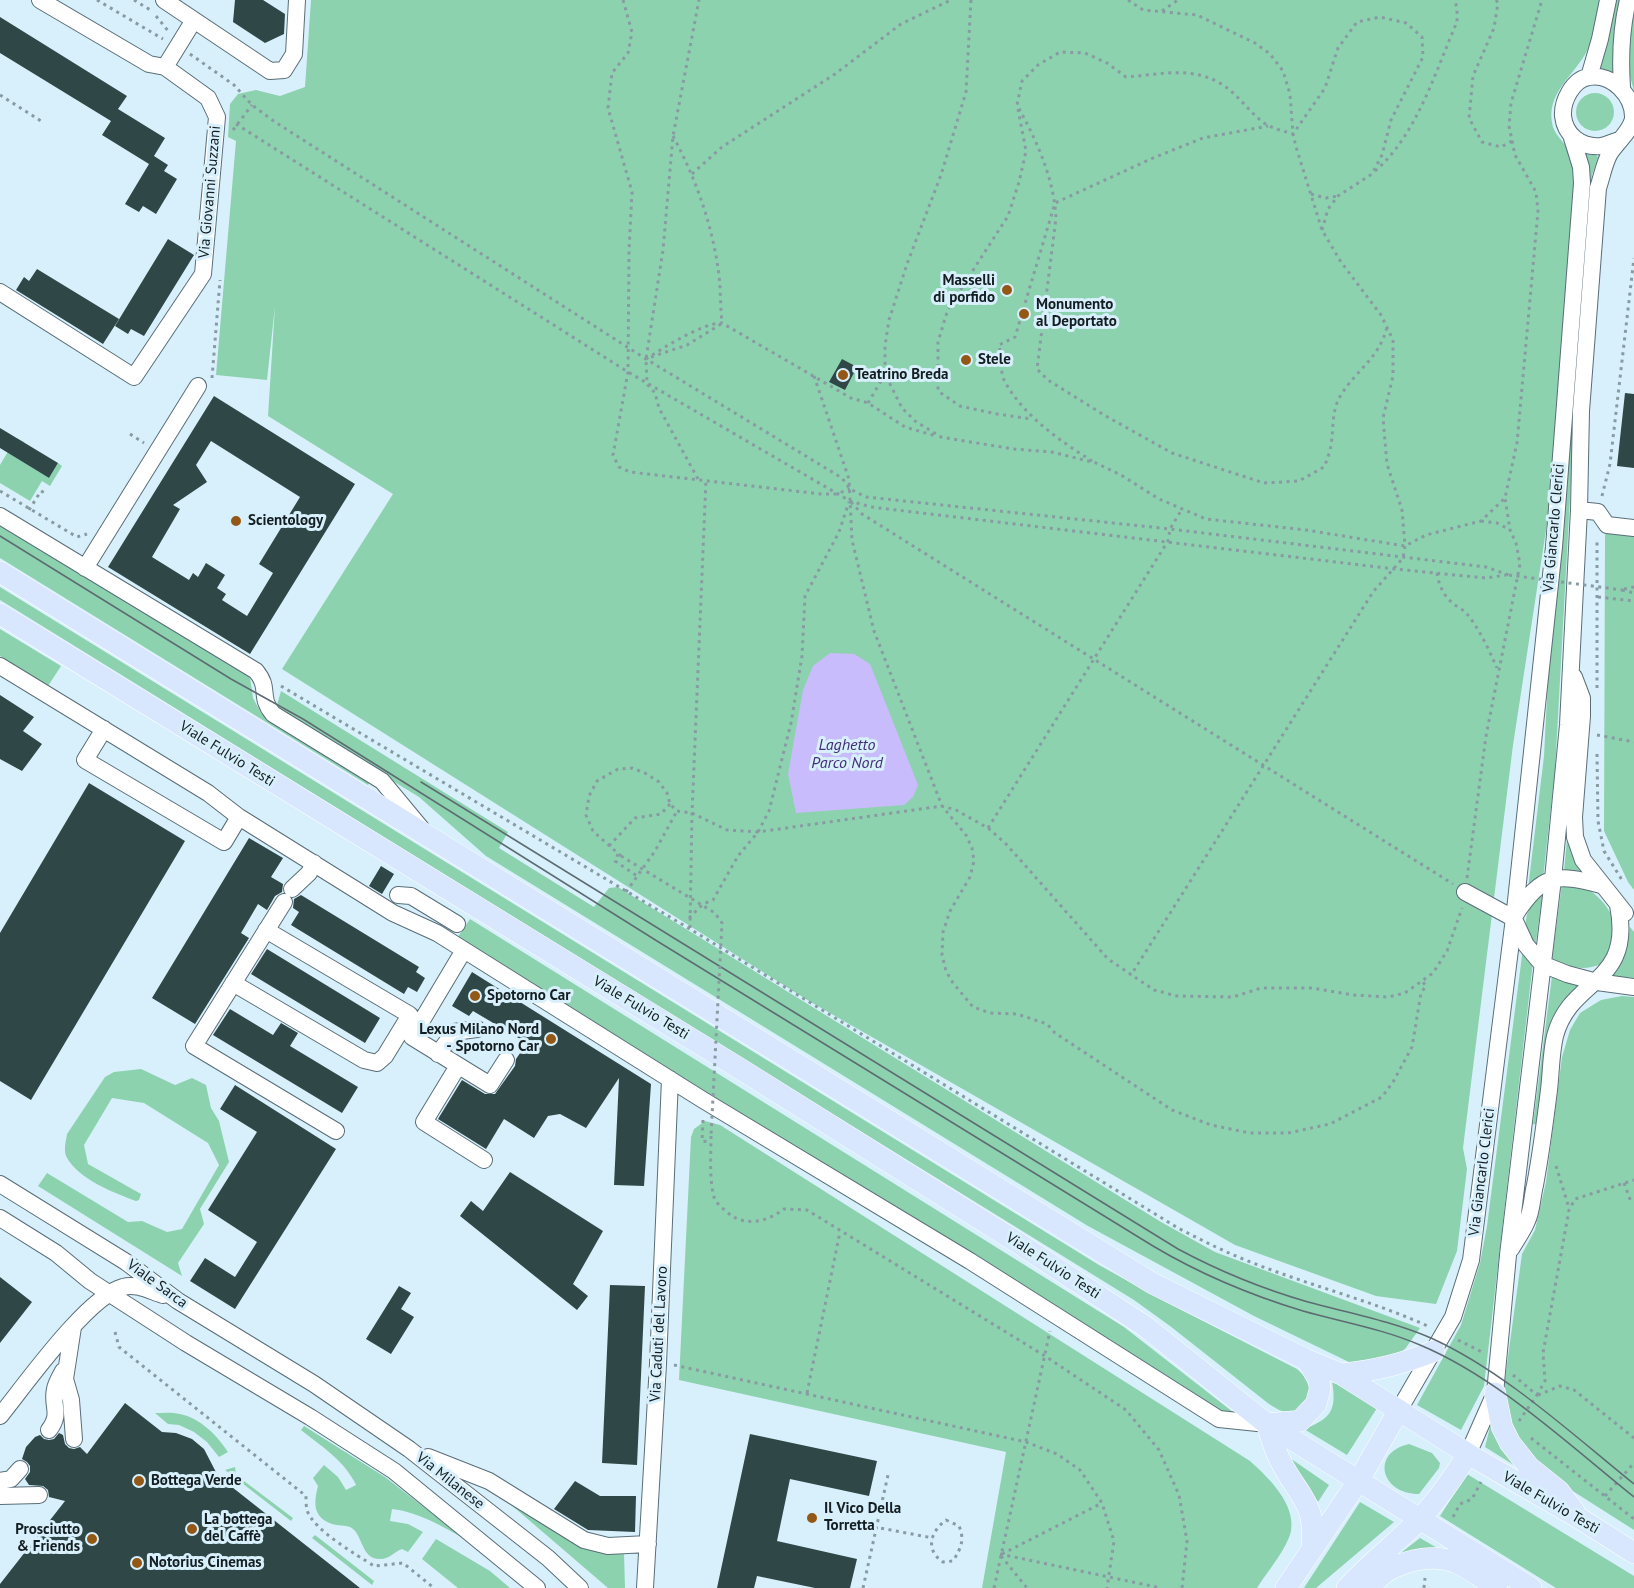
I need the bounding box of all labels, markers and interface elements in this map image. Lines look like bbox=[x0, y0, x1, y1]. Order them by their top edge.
street label: Via Giovanni Suzzani bbox=[195, 125, 225, 259]
place label: Masselli di porfido bbox=[933, 272, 995, 307]
marker: Masselli di porfido bbox=[1000, 283, 1014, 297]
place label: Monumento al Deportato bbox=[1036, 296, 1117, 331]
marker: Monumento al Deportato bbox=[1017, 307, 1031, 321]
place label: Stele bbox=[978, 351, 1011, 369]
marker: Stele bbox=[959, 353, 973, 367]
place label: Teatrino Breda bbox=[855, 366, 948, 384]
marker: Teatrino Breda bbox=[836, 368, 850, 382]
street label: Via Giancarlo Clerici bbox=[1539, 463, 1569, 593]
place label: Scientology bbox=[248, 512, 323, 530]
marker: Scientology bbox=[229, 514, 243, 528]
street label: Viale Fulvio Testi bbox=[176, 718, 278, 790]
water label: Laghetto Parco Nord bbox=[811, 735, 883, 773]
street label: Viale Fulvio Testi bbox=[590, 972, 692, 1044]
place label: Spotorno Car bbox=[487, 987, 571, 1005]
marker: Spotorno Car bbox=[468, 989, 482, 1003]
place label: Lexus Milano Nord - Spotorno Car bbox=[419, 1021, 539, 1056]
marker: Lexus Milano Nord - Spotorno Car bbox=[544, 1032, 558, 1046]
street label: Via Giancarlo Clerici bbox=[1465, 1107, 1499, 1237]
street label: Viale Fulvio Testi bbox=[1002, 1229, 1104, 1303]
street label: Viale Sarca bbox=[123, 1256, 191, 1312]
street label: Via Caduti del Lavoro bbox=[646, 1266, 672, 1402]
street label: Via Milanese bbox=[412, 1449, 488, 1513]
street label: Viale Fulvio Testi bbox=[1499, 1468, 1603, 1538]
place label: Bottega Verde bbox=[151, 1472, 242, 1490]
marker: Bottega Verde bbox=[132, 1474, 146, 1488]
place label: Il Vico Della Torretta bbox=[824, 1500, 901, 1535]
place label: La bottega del Caffè bbox=[204, 1511, 272, 1546]
marker: Il Vico Della Torretta bbox=[805, 1511, 819, 1525]
place label: Prosciutto & Friends bbox=[15, 1521, 80, 1556]
marker: La bottega del Caffè bbox=[185, 1522, 199, 1536]
marker: Prosciutto & Friends bbox=[85, 1532, 99, 1546]
place label: Notorius Cinemas bbox=[149, 1554, 262, 1572]
marker: Notorius Cinemas bbox=[130, 1556, 144, 1570]

